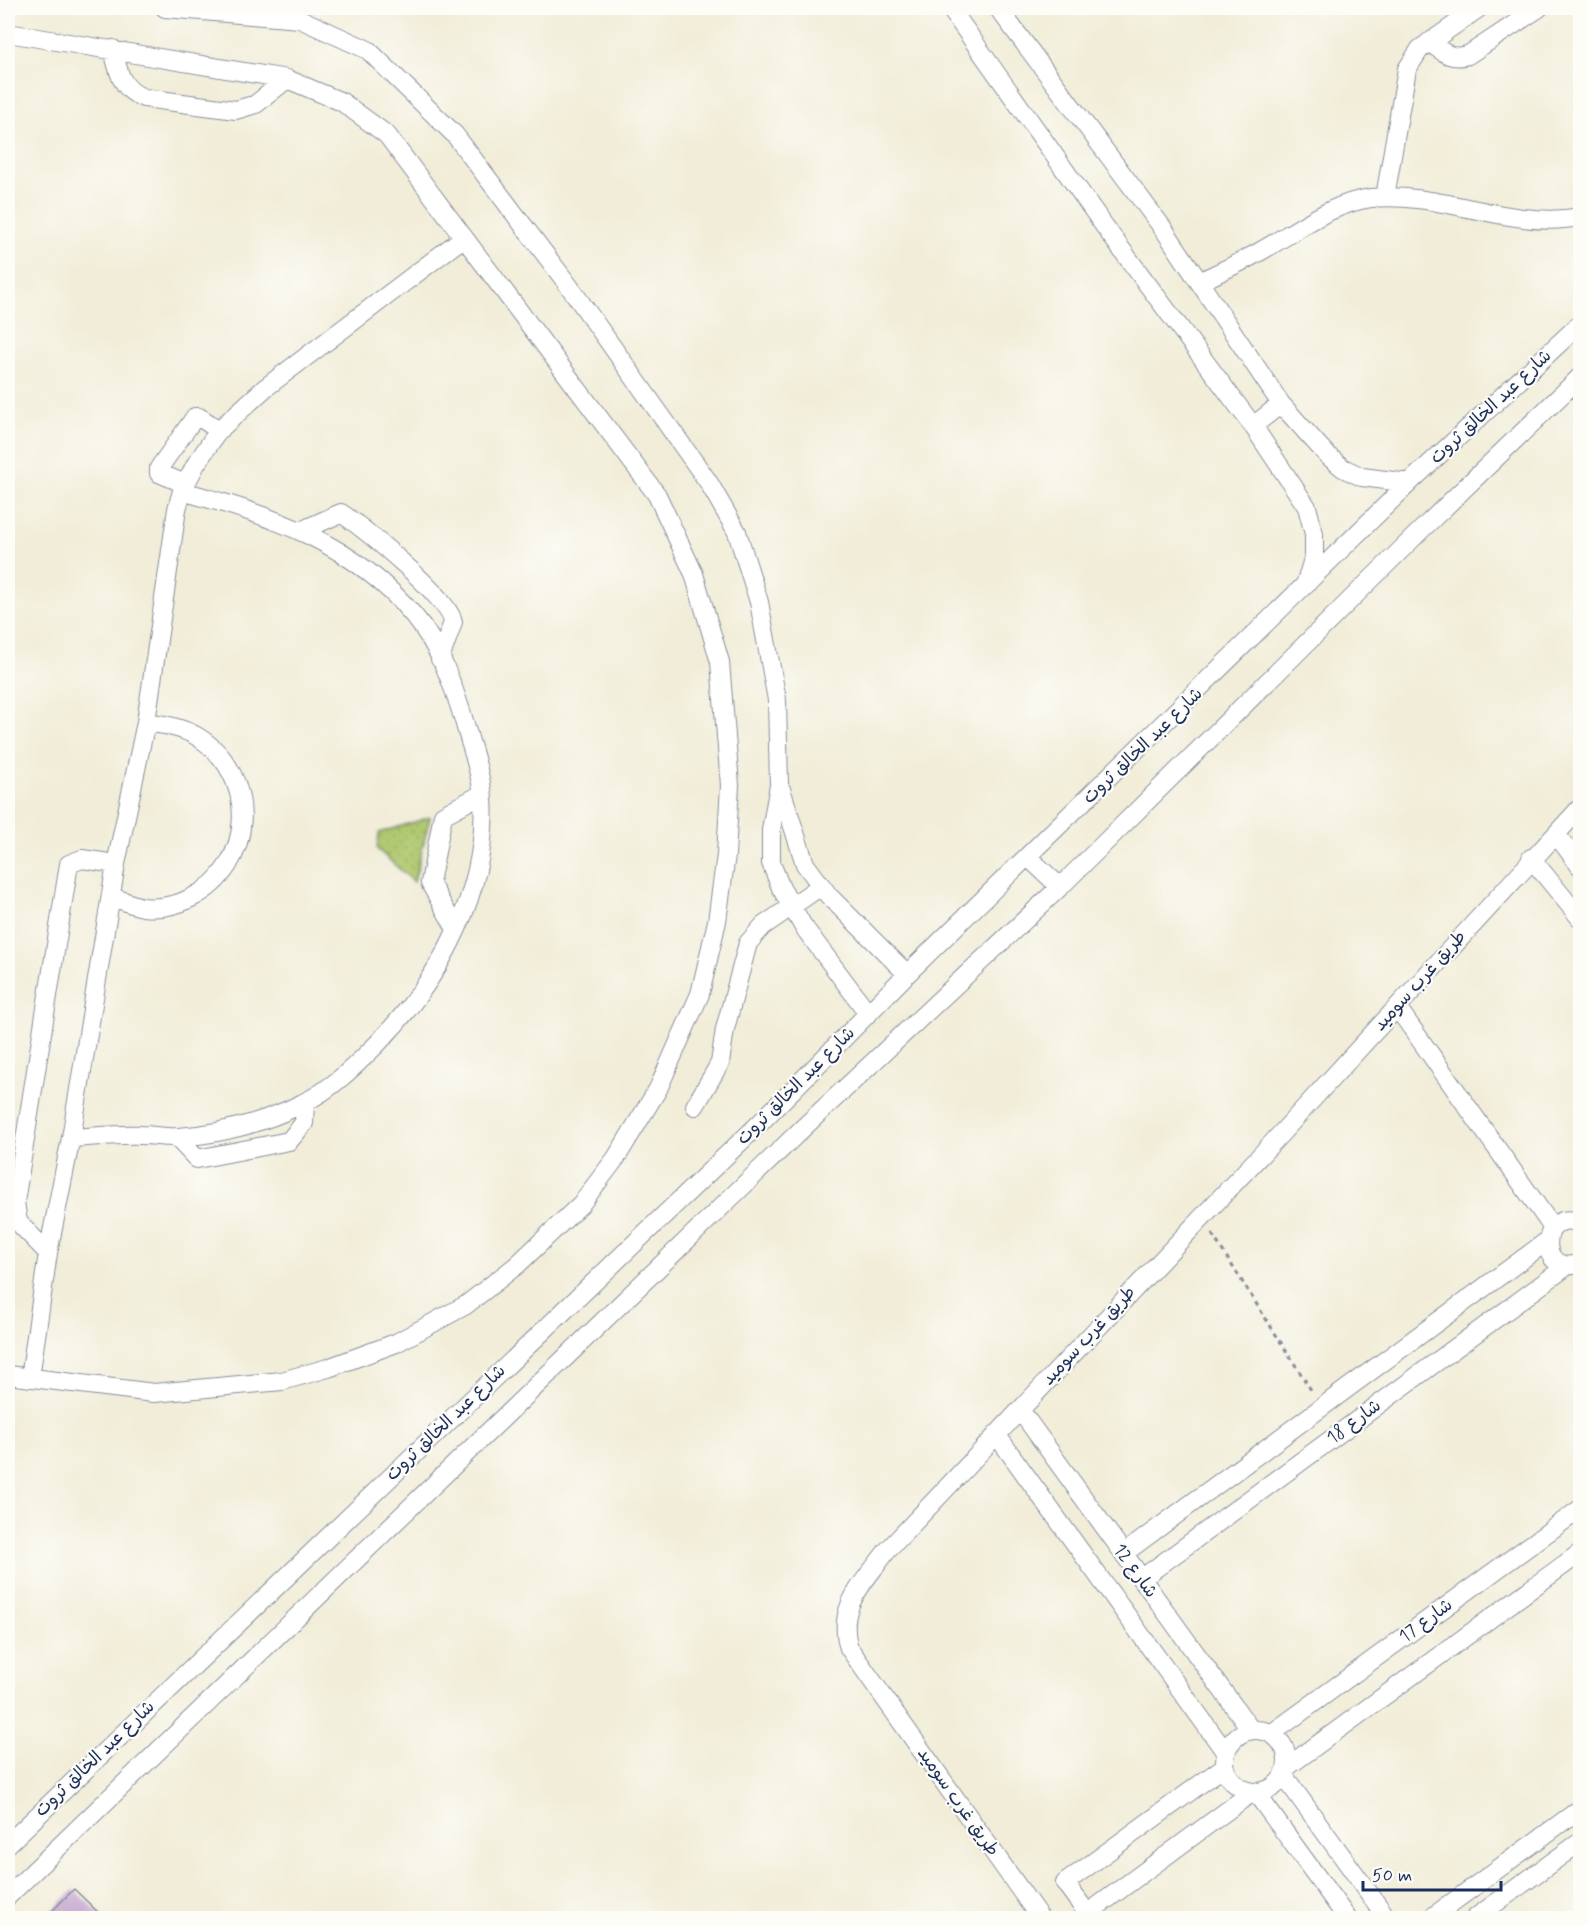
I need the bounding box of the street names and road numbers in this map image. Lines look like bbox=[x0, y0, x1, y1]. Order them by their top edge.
street label: شارع عبد الخالق ثروت bbox=[1425, 344, 1557, 470]
street label: شارع عبد الخالق ثروت bbox=[1078, 682, 1208, 810]
street label: طريق غرب سوميد bbox=[1368, 926, 1472, 1036]
street label: شارع عبد الخالق ثروت bbox=[732, 1022, 860, 1150]
street label: طريق غرب سوميد bbox=[1037, 1281, 1141, 1391]
street label: شارع عبد الخالق ثروت bbox=[381, 1359, 511, 1487]
street label: شارع 18 bbox=[1322, 1394, 1386, 1450]
street label: شارع 12 bbox=[1107, 1539, 1163, 1603]
street label: شارع 17 bbox=[1394, 1593, 1458, 1649]
street label: شارع عبد الخالق ثروت bbox=[30, 1695, 160, 1823]
street label: طريق غرب سوميد bbox=[912, 1743, 1004, 1861]

